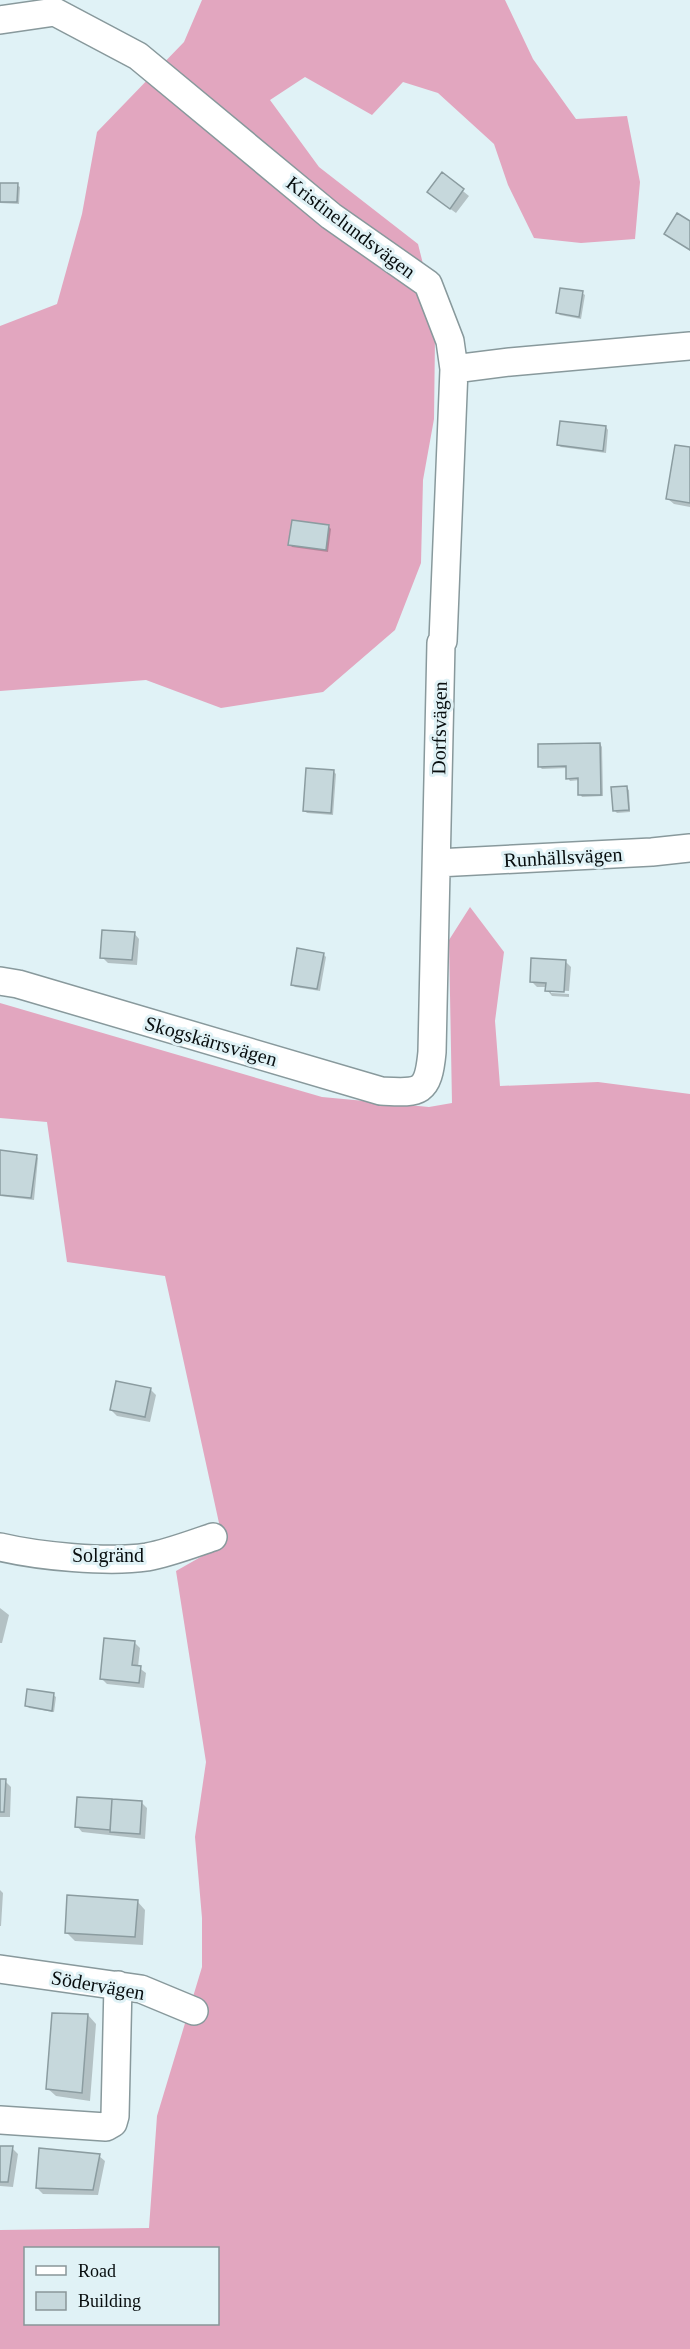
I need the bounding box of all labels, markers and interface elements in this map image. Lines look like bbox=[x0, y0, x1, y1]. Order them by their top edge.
street label: Kristinelundsvägen bbox=[282, 171, 420, 283]
street label: Dorfsvägen bbox=[427, 681, 452, 775]
street label: Runhällsvägen bbox=[503, 843, 623, 872]
street label: Skogskärrsvägen bbox=[142, 1012, 280, 1071]
street label: Solgränd bbox=[72, 1544, 144, 1567]
street label: Södervägen bbox=[49, 1966, 146, 2005]
legend bbox=[24, 2247, 219, 2325]
text: Road bbox=[78, 2261, 116, 2281]
text: Building bbox=[78, 2291, 141, 2311]

